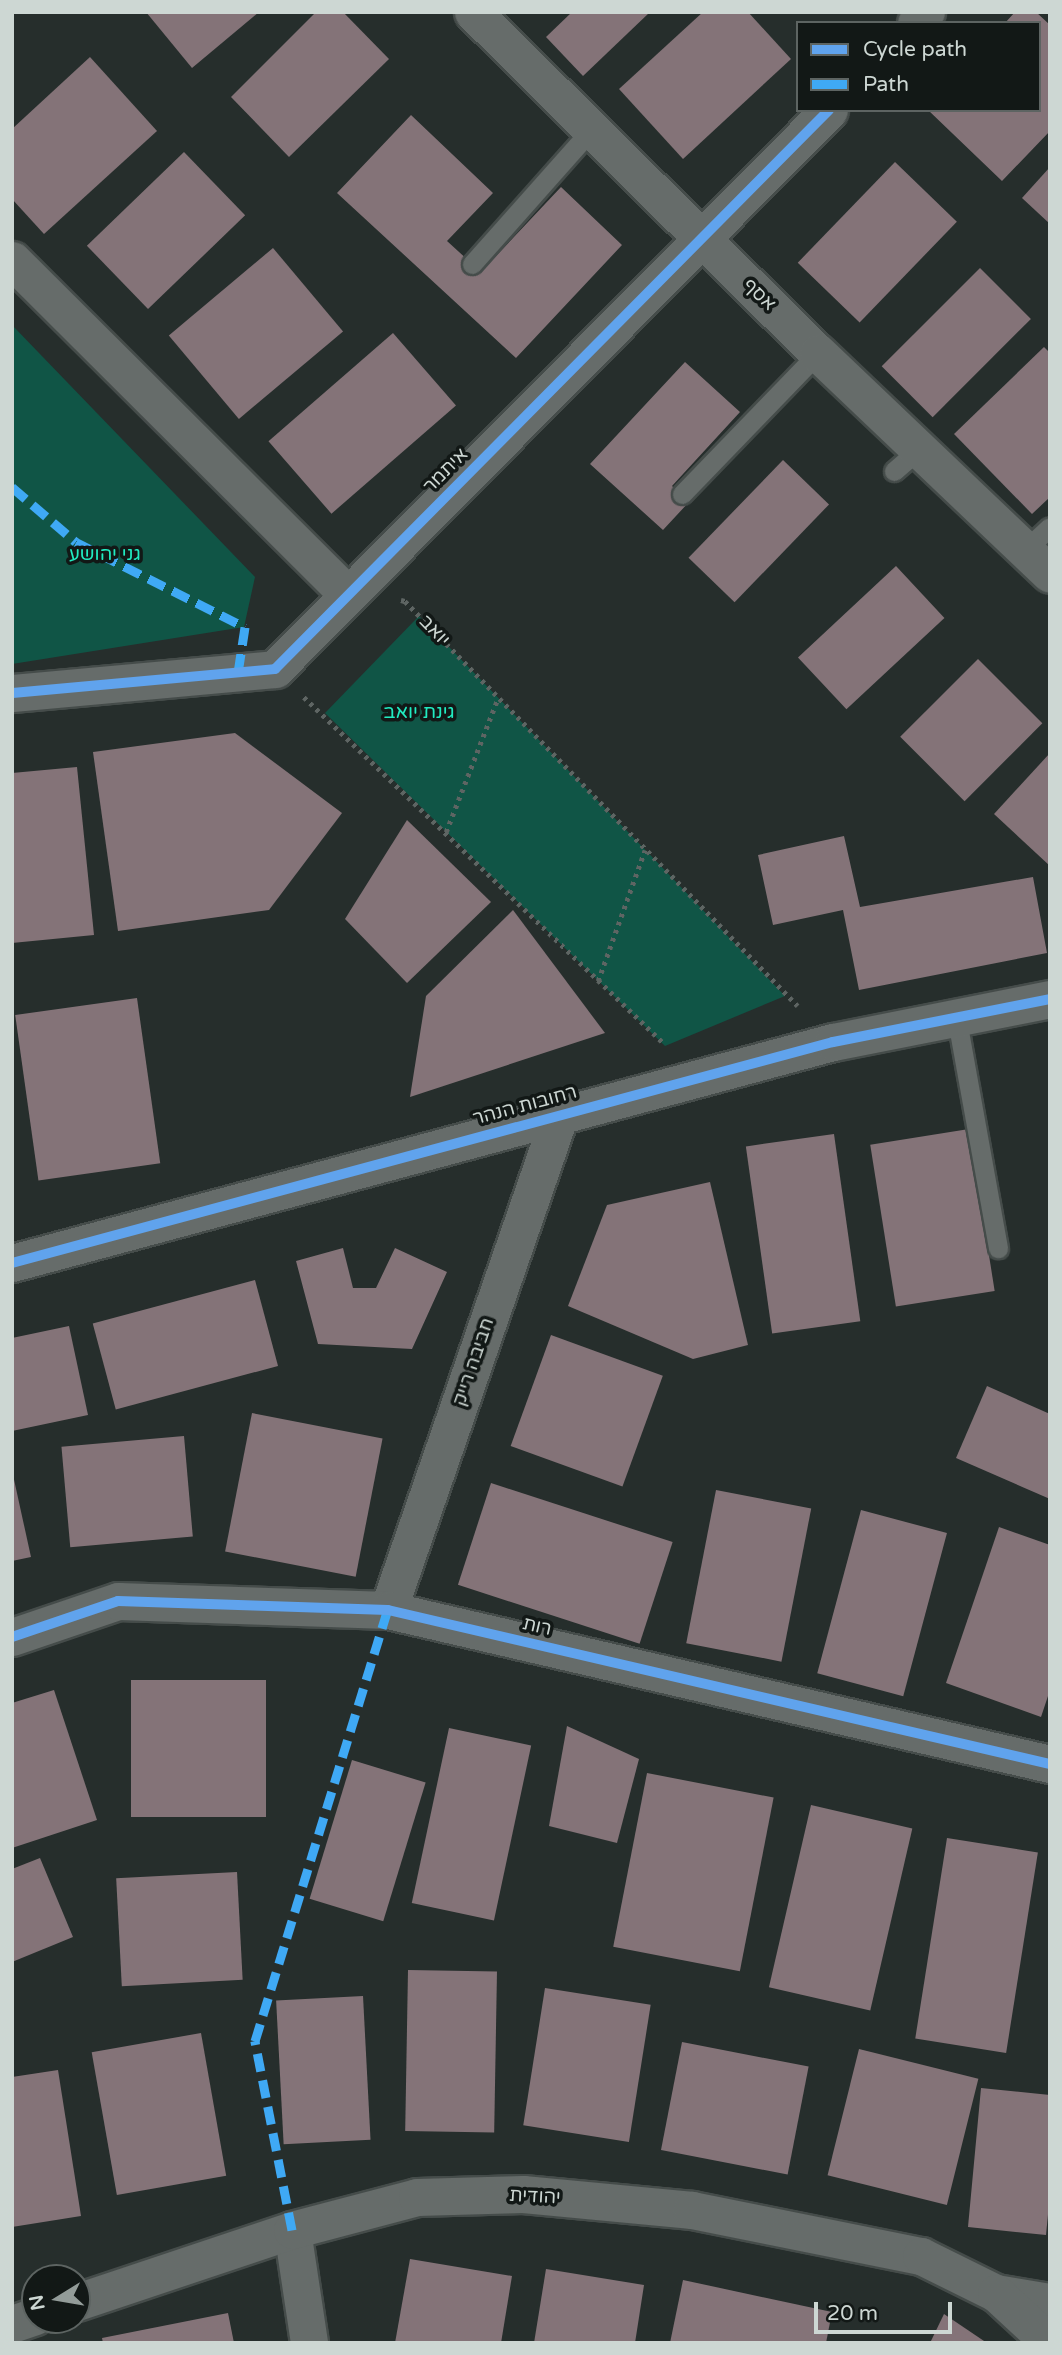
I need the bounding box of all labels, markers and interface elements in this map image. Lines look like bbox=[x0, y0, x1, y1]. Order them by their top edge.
legend bbox=[796, 21, 1041, 112]
text: Cycle path bbox=[863, 37, 967, 62]
text: Path bbox=[863, 72, 909, 97]
street label: אסף bbox=[738, 274, 780, 316]
street label: איתמר bbox=[419, 444, 473, 498]
park label: גני יהושע bbox=[69, 544, 141, 566]
street label: יואב bbox=[414, 611, 454, 651]
park label: גינת יואב bbox=[383, 702, 455, 724]
street label: רחובות הנהר bbox=[471, 1081, 579, 1131]
street label: חביבה רייק bbox=[448, 1315, 500, 1409]
street label: רות bbox=[520, 1613, 554, 1641]
street label: יהודית bbox=[509, 2184, 561, 2210]
north arrow bbox=[21, 2264, 91, 2334]
scale bar bbox=[817, 2288, 955, 2332]
text: N bbox=[25, 2293, 50, 2312]
text: 20 m bbox=[827, 2301, 878, 2326]

